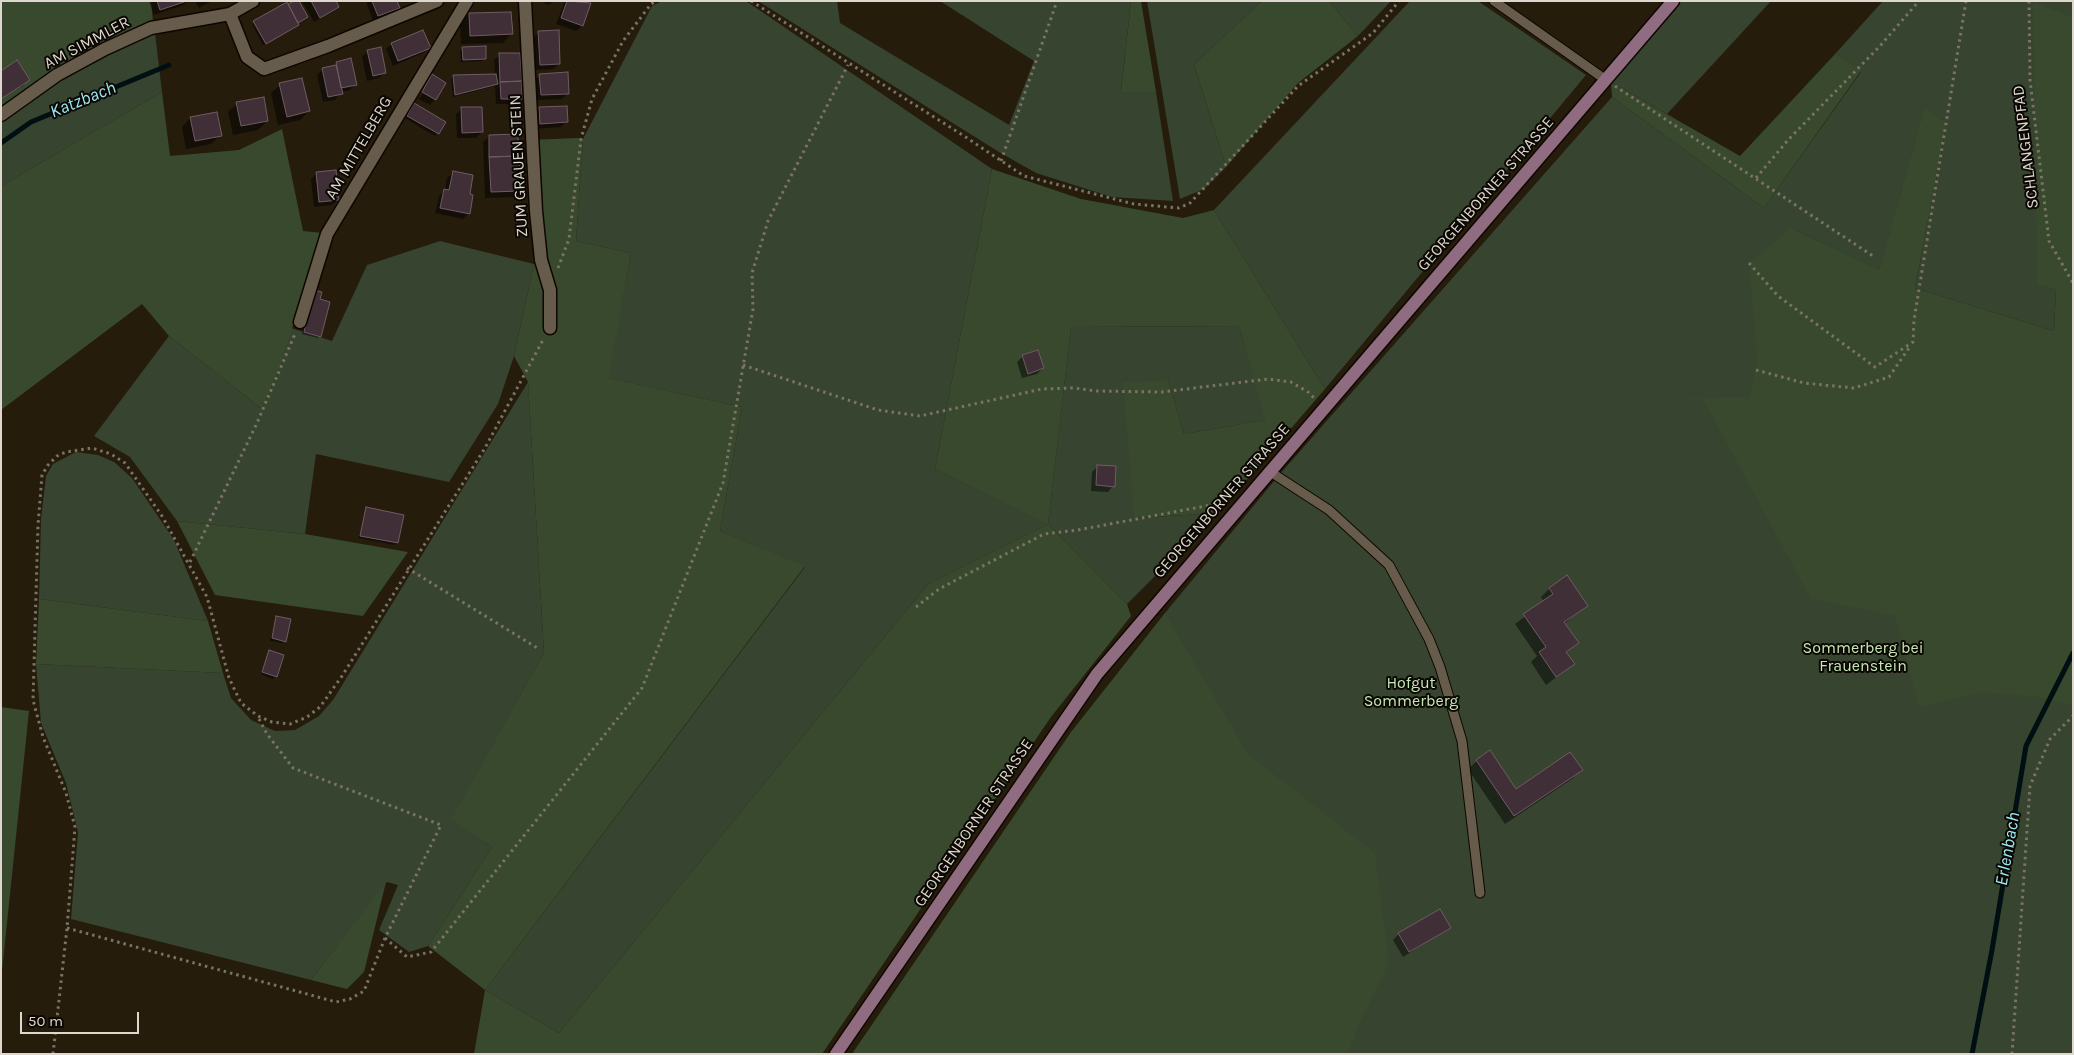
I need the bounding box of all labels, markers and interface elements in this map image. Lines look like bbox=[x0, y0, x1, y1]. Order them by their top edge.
street label: AM SIMMLER bbox=[41, 12, 133, 74]
water label: Katzbach bbox=[47, 77, 119, 123]
street label: SCHLANGENPFAD bbox=[2009, 84, 2043, 210]
street label: AM MITTELBERG bbox=[322, 93, 396, 203]
street label: ZUM GRAUEN STEIN bbox=[506, 94, 532, 238]
street label: GEORGENBORNER STRASSE bbox=[1414, 113, 1558, 275]
street label: GEORGENBORNER STRASSE bbox=[1150, 420, 1294, 582]
park label: Sommerberg bei Frauenstein bbox=[1803, 638, 1923, 676]
park label: Hofgut Sommerberg bbox=[1364, 673, 1458, 711]
street label: GEORGENBORNER STRASSE bbox=[911, 735, 1037, 911]
water label: Erlenbach bbox=[1991, 810, 2025, 888]
scale bar bbox=[22, 1002, 141, 1034]
text: 50 m bbox=[28, 1012, 63, 1030]

